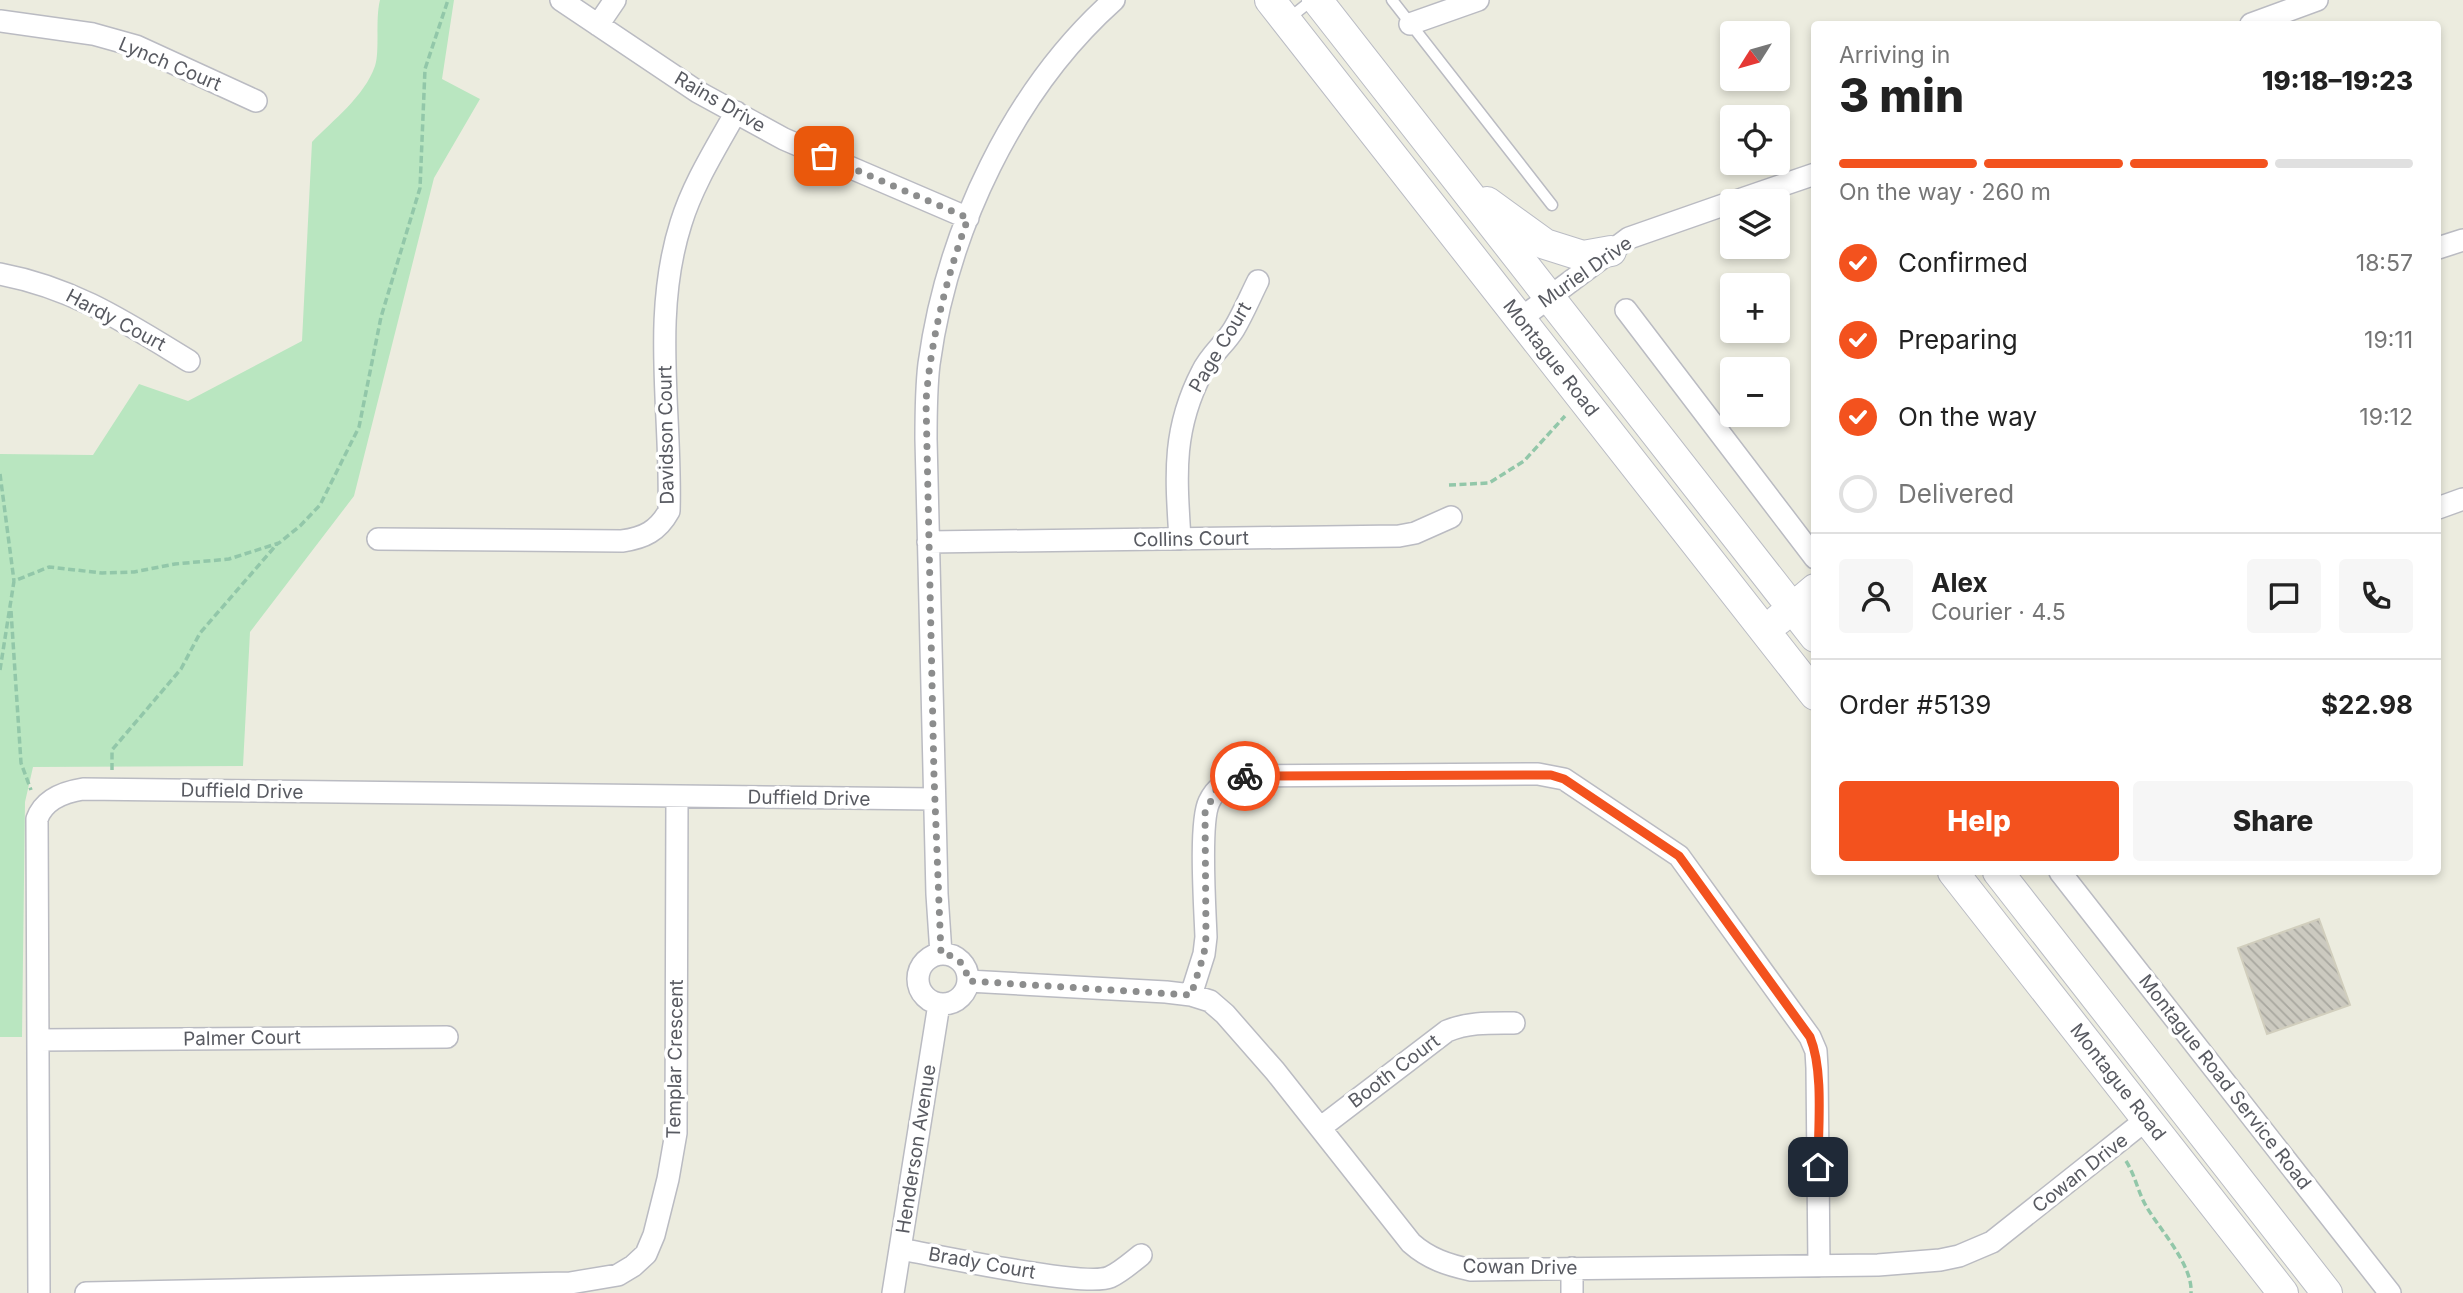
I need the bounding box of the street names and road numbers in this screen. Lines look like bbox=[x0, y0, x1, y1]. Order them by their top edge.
street label: Lynch Court bbox=[115, 32, 225, 96]
street label: Rains Drive bbox=[670, 67, 770, 137]
street label: Muriel Drive bbox=[1534, 231, 1636, 313]
street label: Hardy Court bbox=[62, 284, 170, 356]
street label: Montague Road bbox=[1498, 295, 1604, 421]
street label: Page Court bbox=[1184, 298, 1256, 396]
street label: Davidson Court bbox=[653, 365, 679, 505]
street label: Collins Court bbox=[1133, 526, 1249, 552]
street label: Duffield Drive bbox=[180, 778, 304, 804]
street label: Duffield Drive bbox=[747, 785, 871, 811]
street label: Montague Road Service Road bbox=[2134, 970, 2316, 1194]
street label: Templar Crescent bbox=[662, 979, 688, 1139]
street label: Montague Road bbox=[2065, 1019, 2171, 1145]
street label: Palmer Court bbox=[183, 1025, 301, 1051]
street label: Booth Court bbox=[1344, 1029, 1444, 1113]
street label: Henderson Avenue bbox=[891, 1063, 941, 1235]
street label: Cowan Drive bbox=[2028, 1129, 2132, 1217]
street label: Brady Court bbox=[927, 1242, 1037, 1284]
street label: Cowan Drive bbox=[1462, 1254, 1578, 1280]

